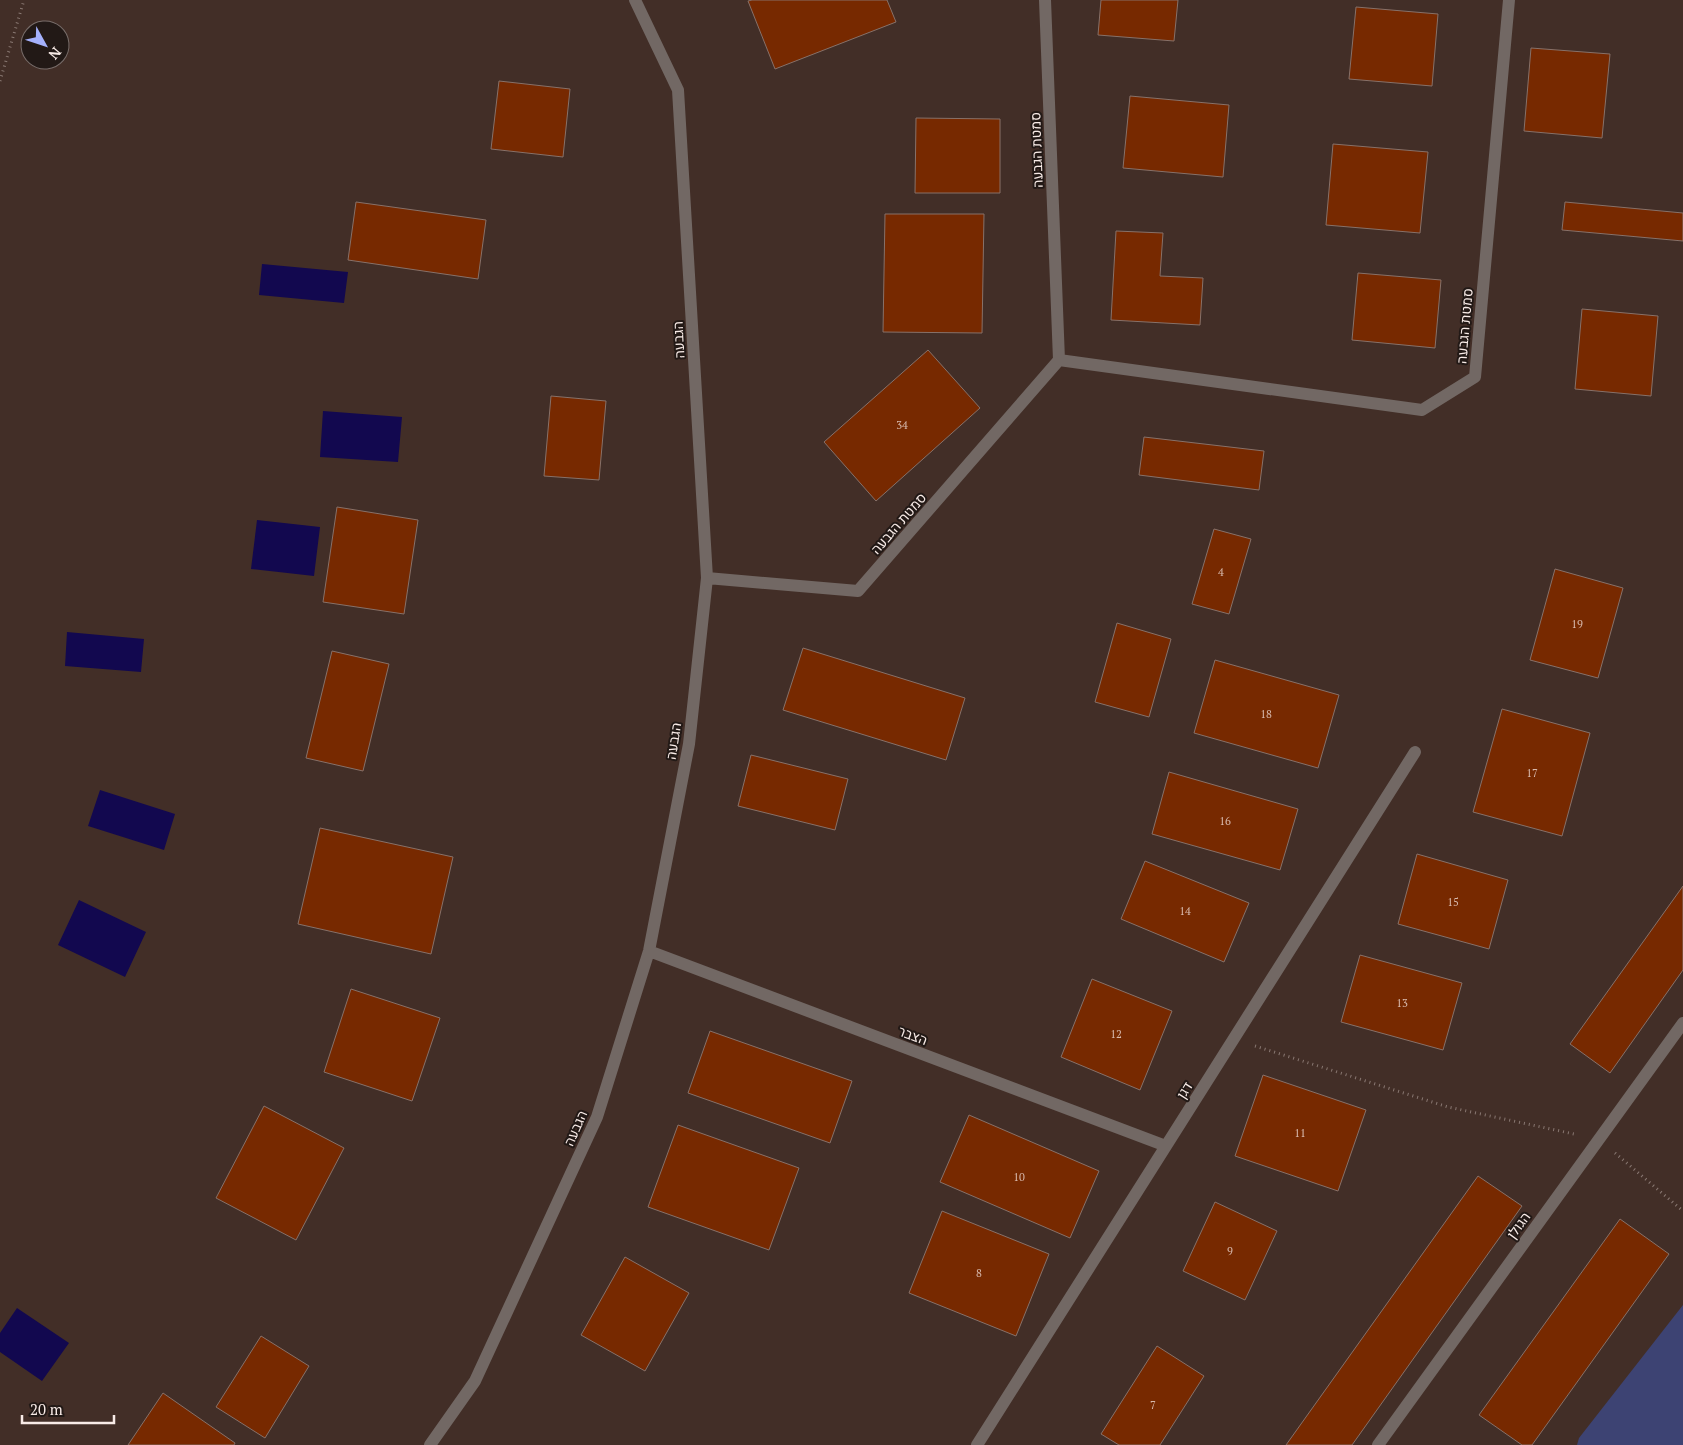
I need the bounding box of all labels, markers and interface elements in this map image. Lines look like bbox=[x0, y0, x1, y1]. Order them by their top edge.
north arrow bbox=[20, 20, 70, 70]
text: N bbox=[44, 44, 66, 64]
street label: סמטת הגבעה bbox=[1025, 112, 1047, 188]
street label: סמטת הגבעה bbox=[1451, 287, 1477, 365]
street label: הגבעה bbox=[668, 321, 688, 359]
house number: 34 bbox=[896, 418, 908, 432]
street label: סמטת הגבעה bbox=[866, 488, 930, 558]
house number: 4 bbox=[1218, 565, 1224, 579]
house number: 19 bbox=[1571, 617, 1583, 631]
house number: 18 bbox=[1260, 707, 1272, 721]
street label: הגבעה bbox=[661, 721, 685, 761]
house number: 17 bbox=[1526, 766, 1538, 780]
house number: 16 bbox=[1219, 814, 1231, 828]
house number: 15 bbox=[1447, 895, 1459, 909]
house number: 14 bbox=[1179, 904, 1191, 918]
house number: 13 bbox=[1396, 996, 1408, 1010]
street label: הצבר bbox=[896, 1021, 930, 1049]
house number: 12 bbox=[1110, 1027, 1122, 1041]
street label: דגן bbox=[1172, 1078, 1196, 1102]
street label: הגבעה bbox=[559, 1107, 591, 1149]
house number: 11 bbox=[1294, 1126, 1306, 1140]
house number: 10 bbox=[1013, 1170, 1025, 1184]
street label: הגולן bbox=[1502, 1208, 1534, 1242]
house number: 9 bbox=[1227, 1244, 1233, 1258]
house number: 8 bbox=[976, 1266, 982, 1280]
scale bar bbox=[22, 1392, 115, 1424]
house number: 7 bbox=[1150, 1398, 1156, 1412]
text: 20 m bbox=[30, 1399, 63, 1419]

